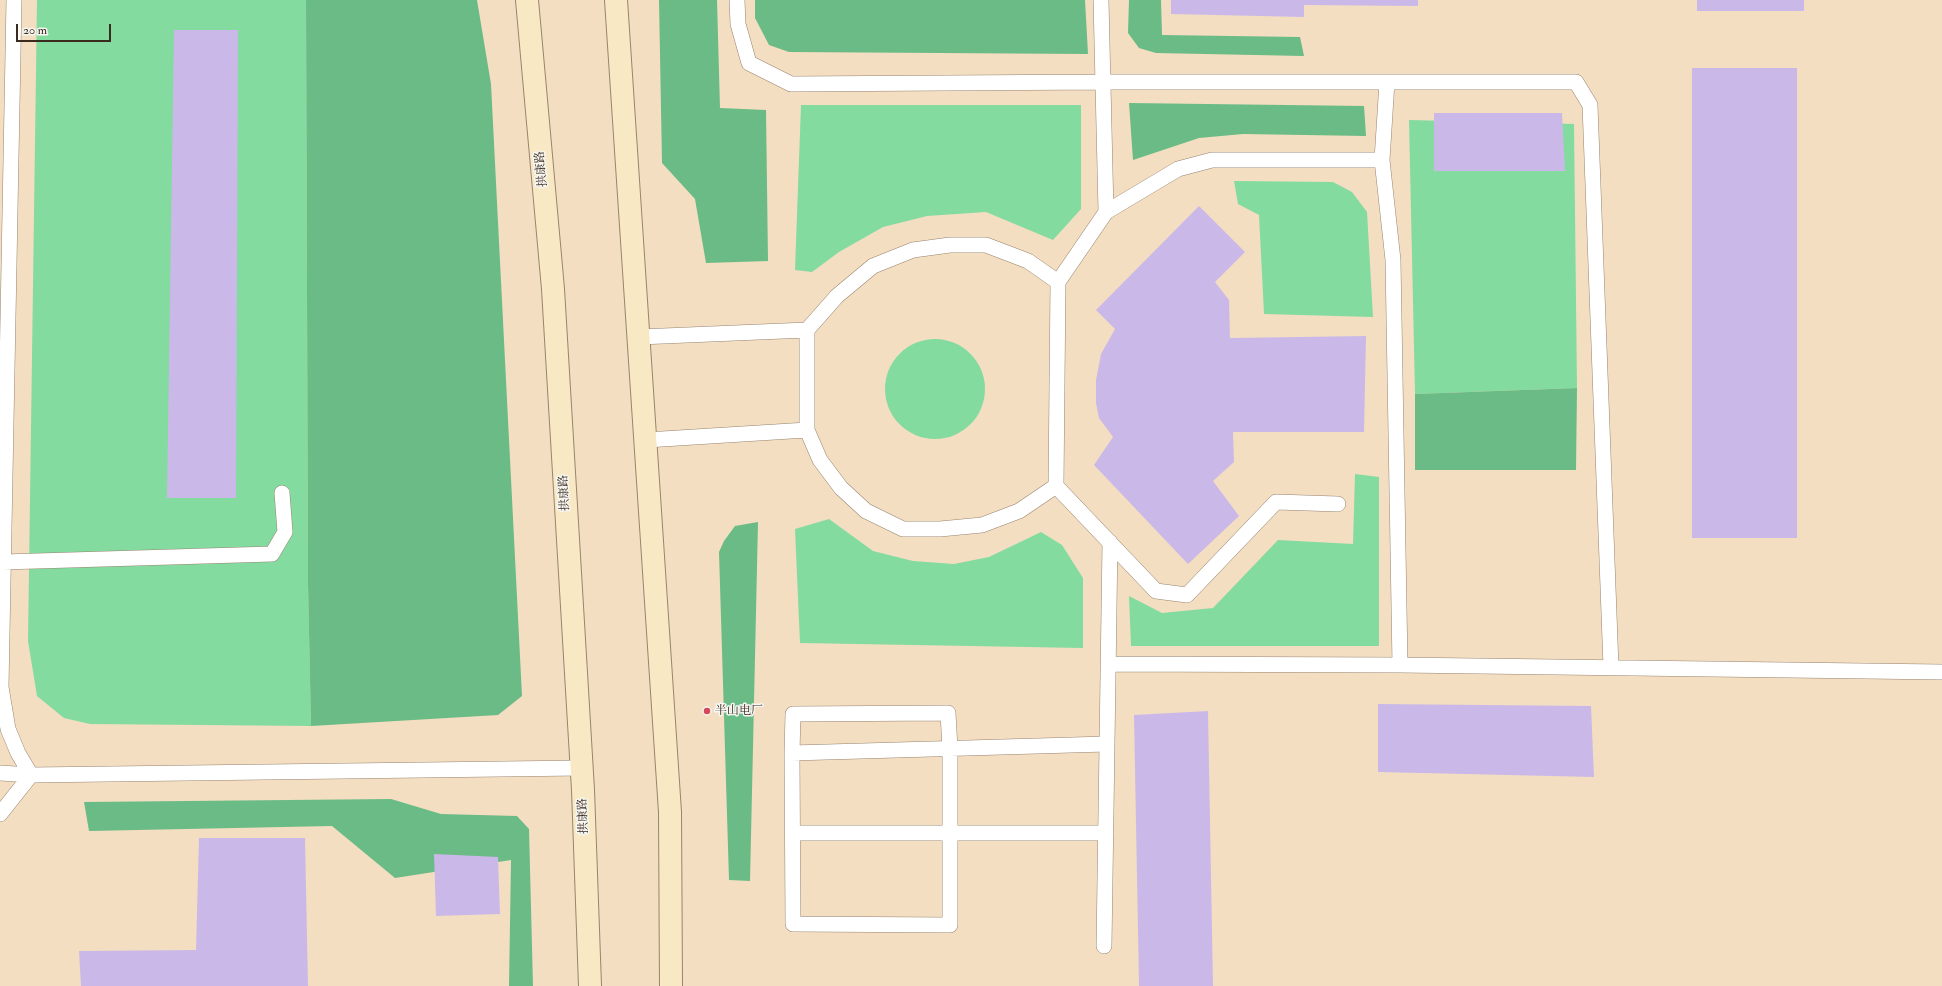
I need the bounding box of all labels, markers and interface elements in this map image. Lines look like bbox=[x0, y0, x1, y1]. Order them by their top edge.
scale bar bbox=[18, 16, 113, 42]
text: 20 m bbox=[23, 23, 47, 38]
street label: 拱康路 bbox=[533, 150, 551, 188]
street label: 拱康路 bbox=[557, 475, 573, 511]
place label: 半山电厂 bbox=[715, 704, 763, 718]
marker: 半山电厂 bbox=[702, 706, 712, 716]
street label: 拱康路 bbox=[576, 798, 592, 834]

